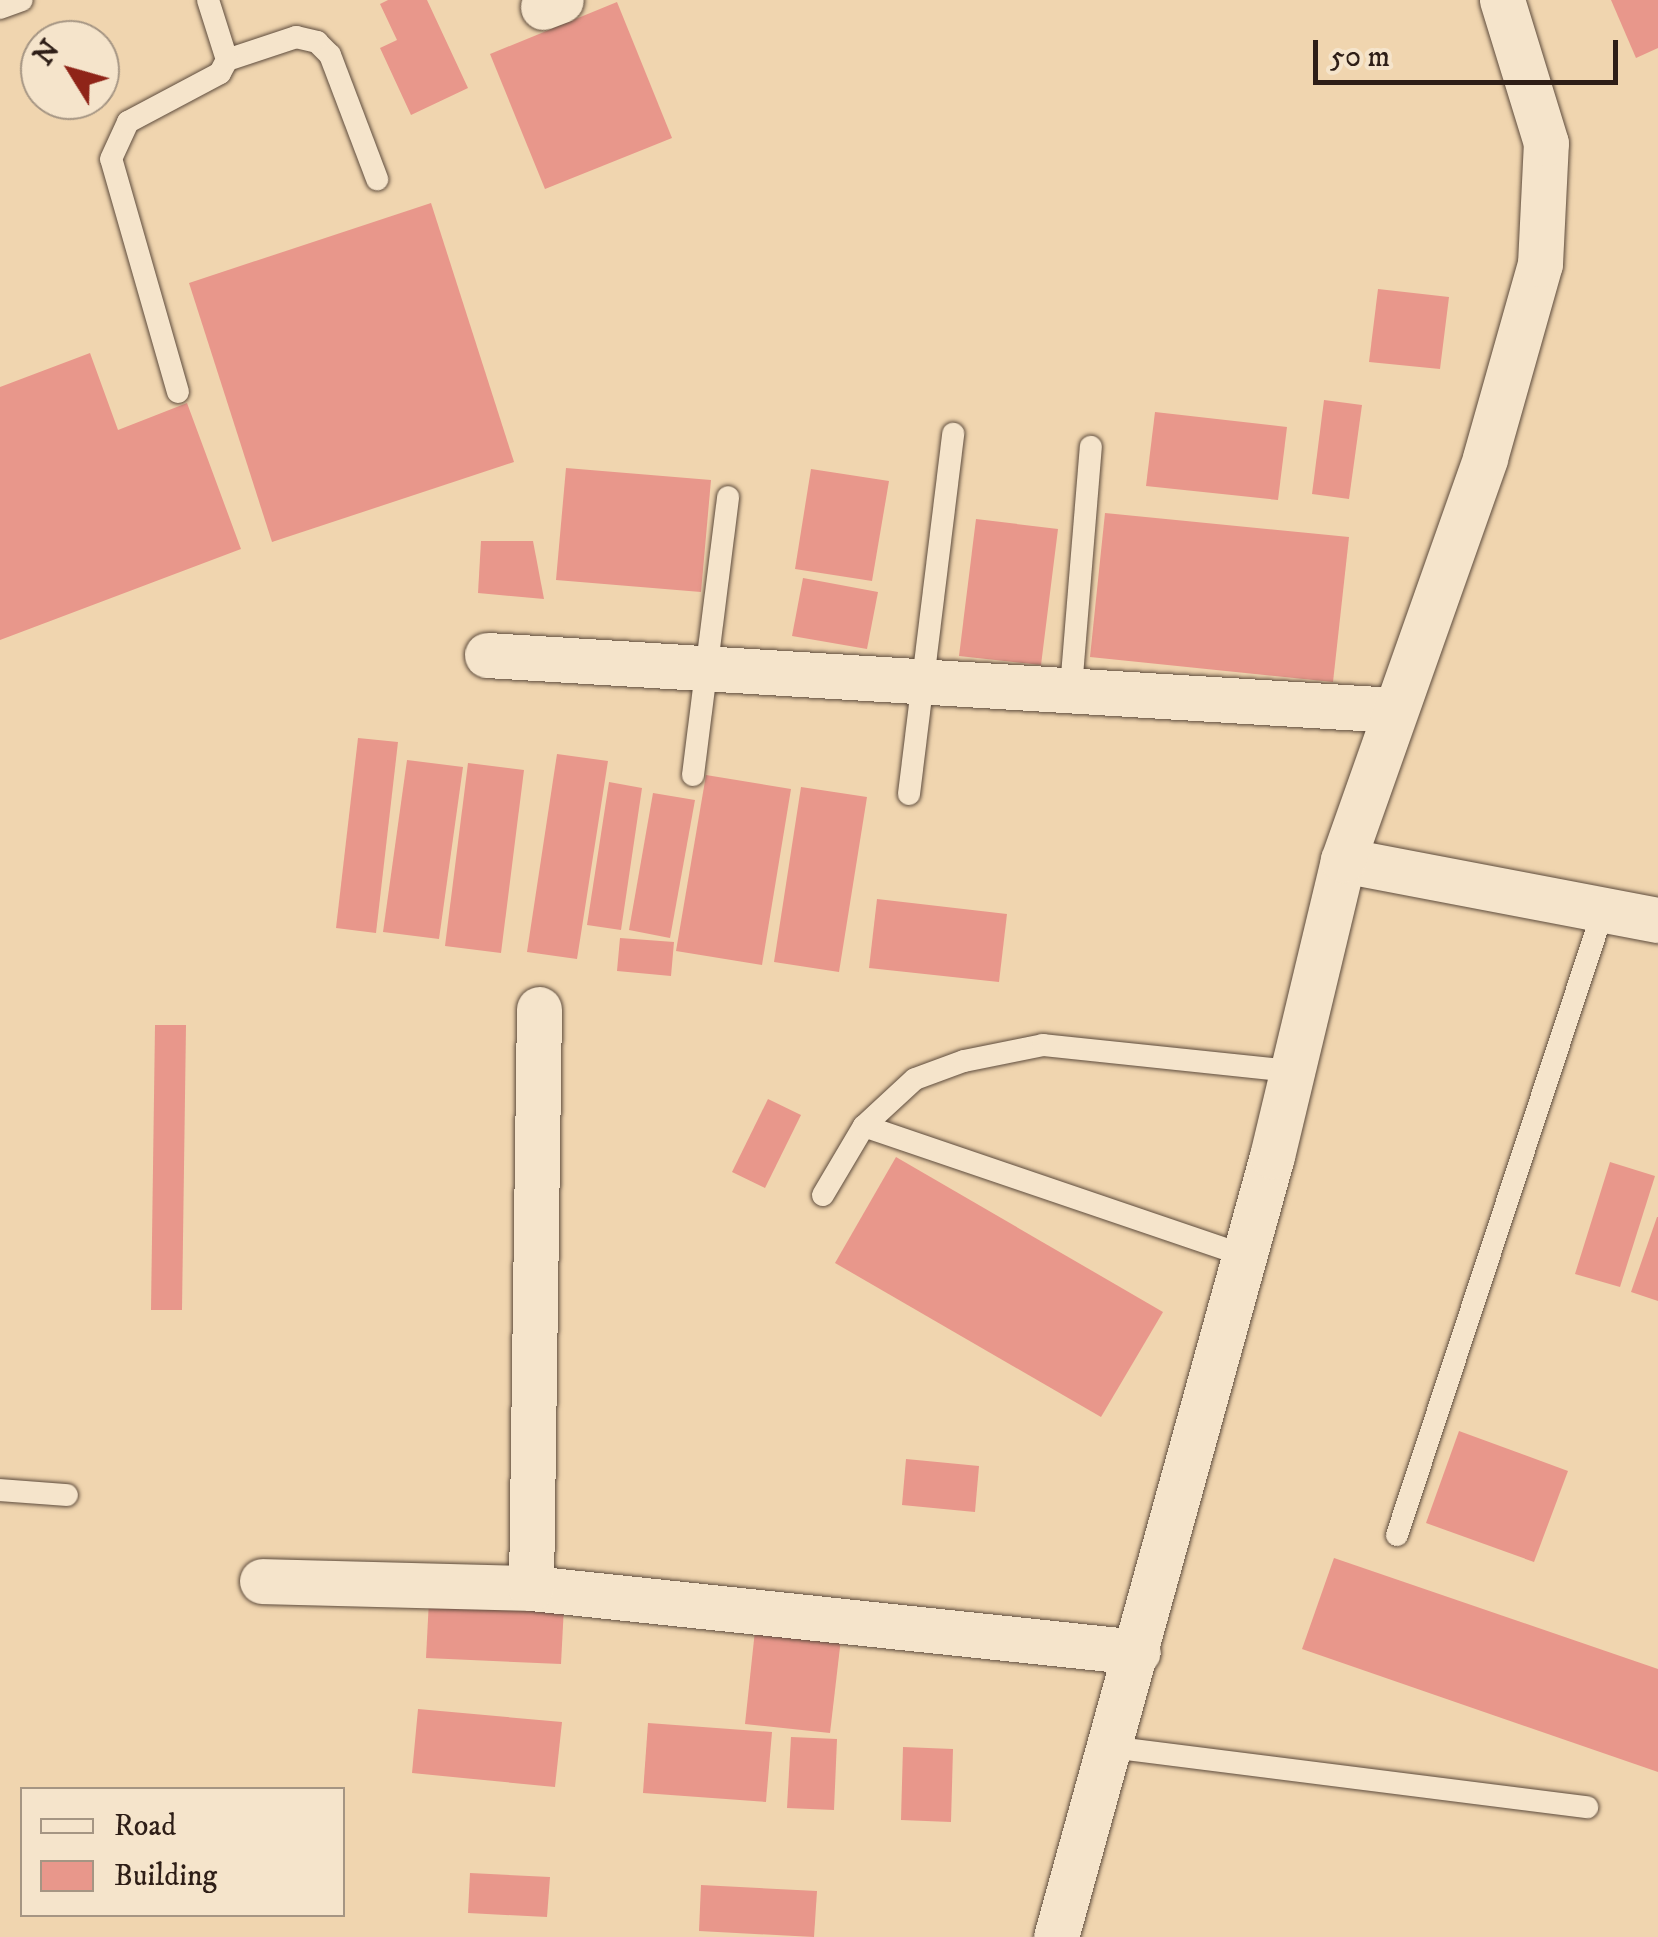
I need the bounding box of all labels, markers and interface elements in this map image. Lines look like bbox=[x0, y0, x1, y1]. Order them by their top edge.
north arrow bbox=[20, 20, 120, 120]
scale bar bbox=[1318, 20, 1623, 82]
text: N bbox=[26, 33, 68, 73]
text: 50 m bbox=[1330, 39, 1390, 76]
legend bbox=[20, 1787, 345, 1917]
text: Road bbox=[114, 1808, 176, 1845]
text: Building bbox=[114, 1858, 217, 1895]

